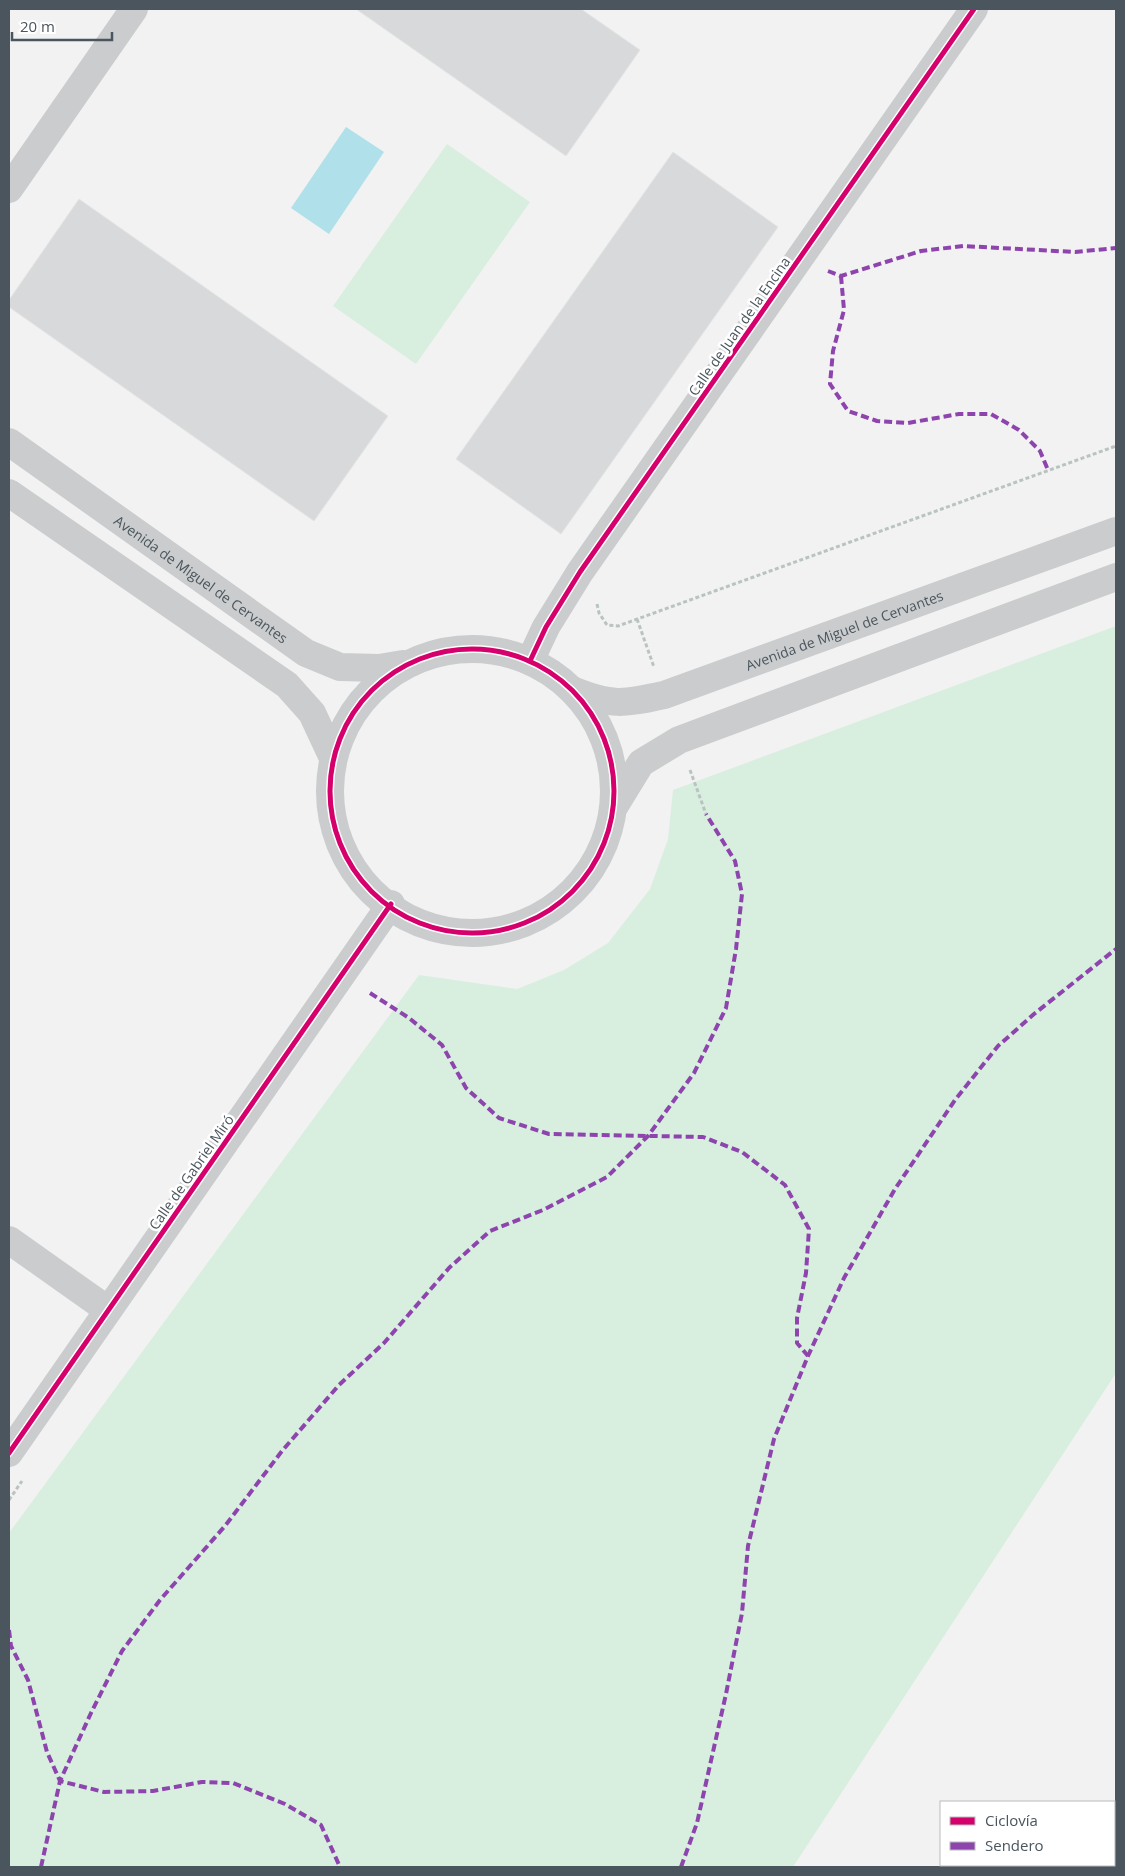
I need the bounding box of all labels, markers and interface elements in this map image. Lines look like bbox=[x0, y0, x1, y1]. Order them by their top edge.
scale bar bbox=[12, 10, 112, 42]
text: 20 m bbox=[20, 16, 55, 36]
street label: Calle de Juan de la Encina bbox=[684, 253, 794, 399]
street label: Avenida de Miguel de Cervantes bbox=[111, 510, 292, 647]
street label: Avenida de Miguel de Cervantes bbox=[743, 585, 946, 674]
street label: Calle de Gabriel Miró bbox=[144, 1111, 238, 1233]
legend bbox=[940, 1801, 1115, 1866]
text: Ciclovía bbox=[985, 1810, 1038, 1830]
text: Sendero bbox=[985, 1835, 1044, 1855]

